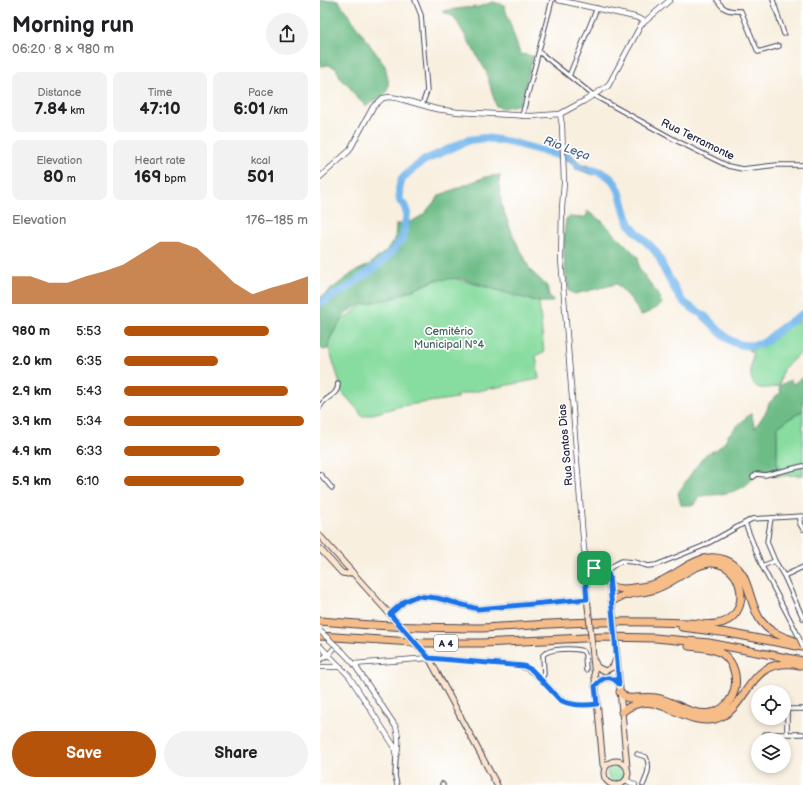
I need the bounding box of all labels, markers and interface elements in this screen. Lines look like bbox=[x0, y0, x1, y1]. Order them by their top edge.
text: Morning run bbox=[12, 12, 134, 39]
button: share bbox=[266, 13, 308, 55]
text: 06:20 · 8 × 980 m bbox=[12, 41, 114, 57]
text: Distance bbox=[37, 86, 81, 99]
text: Time bbox=[148, 86, 172, 99]
text: Pace bbox=[248, 86, 273, 99]
text: 7.84 bbox=[34, 99, 67, 119]
text: 47:10 bbox=[139, 99, 181, 119]
text: 6:01 bbox=[233, 99, 266, 119]
text: km bbox=[67, 104, 85, 117]
text: /km bbox=[266, 104, 288, 117]
street label: Rua Terramonte bbox=[659, 116, 737, 163]
water label: Rio Leça bbox=[542, 133, 592, 164]
text: Elevation bbox=[36, 154, 82, 167]
text: Heart rate bbox=[135, 154, 185, 167]
text: kcal bbox=[251, 154, 271, 167]
text: 80 bbox=[43, 167, 64, 187]
text: 169 bbox=[134, 167, 161, 187]
text: 501 bbox=[247, 167, 274, 187]
text: m bbox=[64, 172, 76, 185]
text: bpm bbox=[161, 172, 186, 185]
text: Elevation bbox=[12, 212, 66, 228]
text: 176–185 m bbox=[246, 212, 308, 228]
text: 980 m bbox=[12, 323, 50, 339]
text: 5:53 bbox=[76, 323, 102, 339]
park label: Cemitério Municipal Nº4 bbox=[414, 325, 485, 351]
text: 2.0 km bbox=[12, 353, 52, 369]
text: 6:35 bbox=[76, 353, 102, 369]
text: 2.9 km bbox=[12, 383, 52, 399]
text: 5:43 bbox=[76, 383, 102, 399]
street label: Rua Santos Dias bbox=[555, 403, 576, 486]
text: 3.9 km bbox=[12, 413, 51, 429]
text: 5:34 bbox=[76, 413, 102, 429]
text: 4.9 km bbox=[12, 443, 52, 459]
text: 6:33 bbox=[76, 443, 103, 459]
text: 5.9 km bbox=[12, 473, 51, 489]
text: 6:10 bbox=[76, 473, 99, 489]
pin bbox=[577, 551, 611, 585]
icon: arrive bbox=[583, 557, 605, 579]
road number: A 4 bbox=[434, 635, 458, 651]
map controls bbox=[751, 685, 791, 773]
button: locate bbox=[751, 685, 791, 725]
button: Save bbox=[12, 731, 156, 777]
button: Share bbox=[164, 731, 308, 777]
button: layers bbox=[751, 733, 791, 773]

